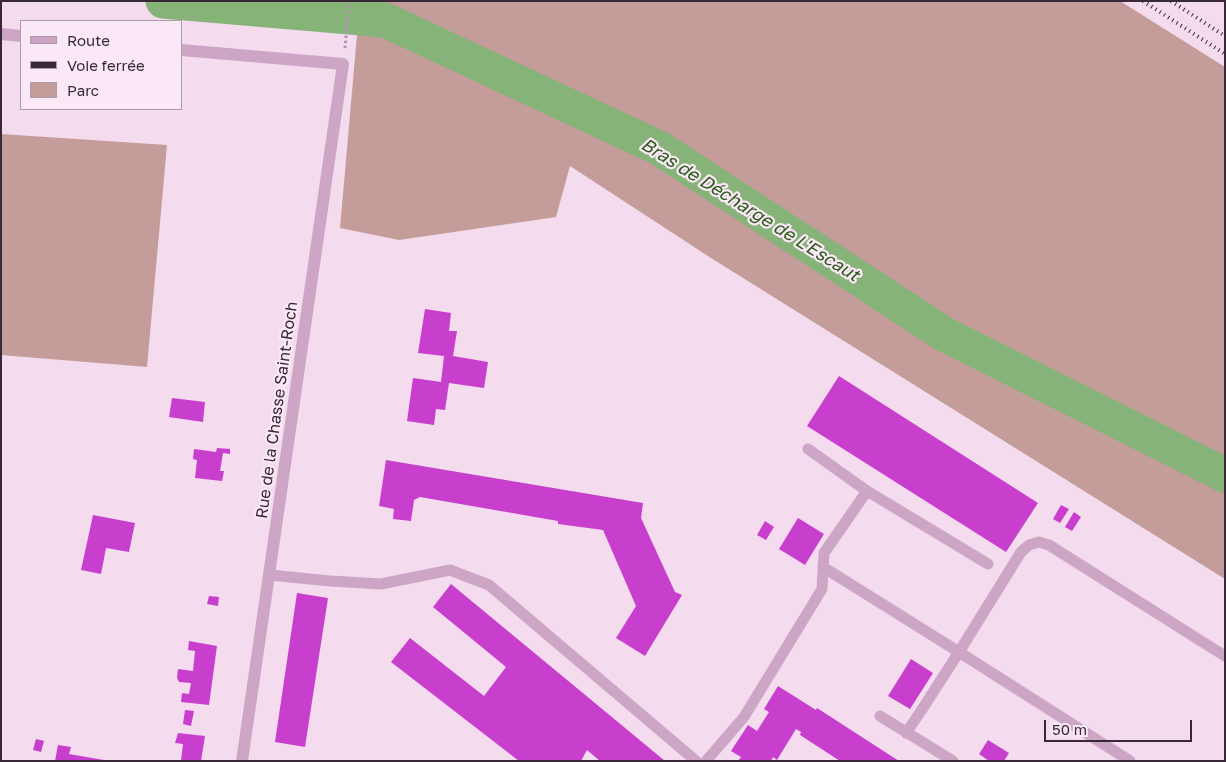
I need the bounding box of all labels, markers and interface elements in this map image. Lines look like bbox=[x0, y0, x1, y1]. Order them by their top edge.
legend bbox=[20, 20, 182, 110]
text: Route bbox=[67, 31, 110, 49]
text: Voie ferrée bbox=[67, 56, 145, 74]
text: Parc bbox=[67, 81, 99, 99]
water label: Bras de Décharge de L'Escaut bbox=[637, 134, 863, 286]
street label: Rue de la Chasse Saint-Roch bbox=[252, 300, 302, 520]
scale bar bbox=[1046, 710, 1194, 742]
text: 50 m bbox=[1052, 720, 1087, 738]

